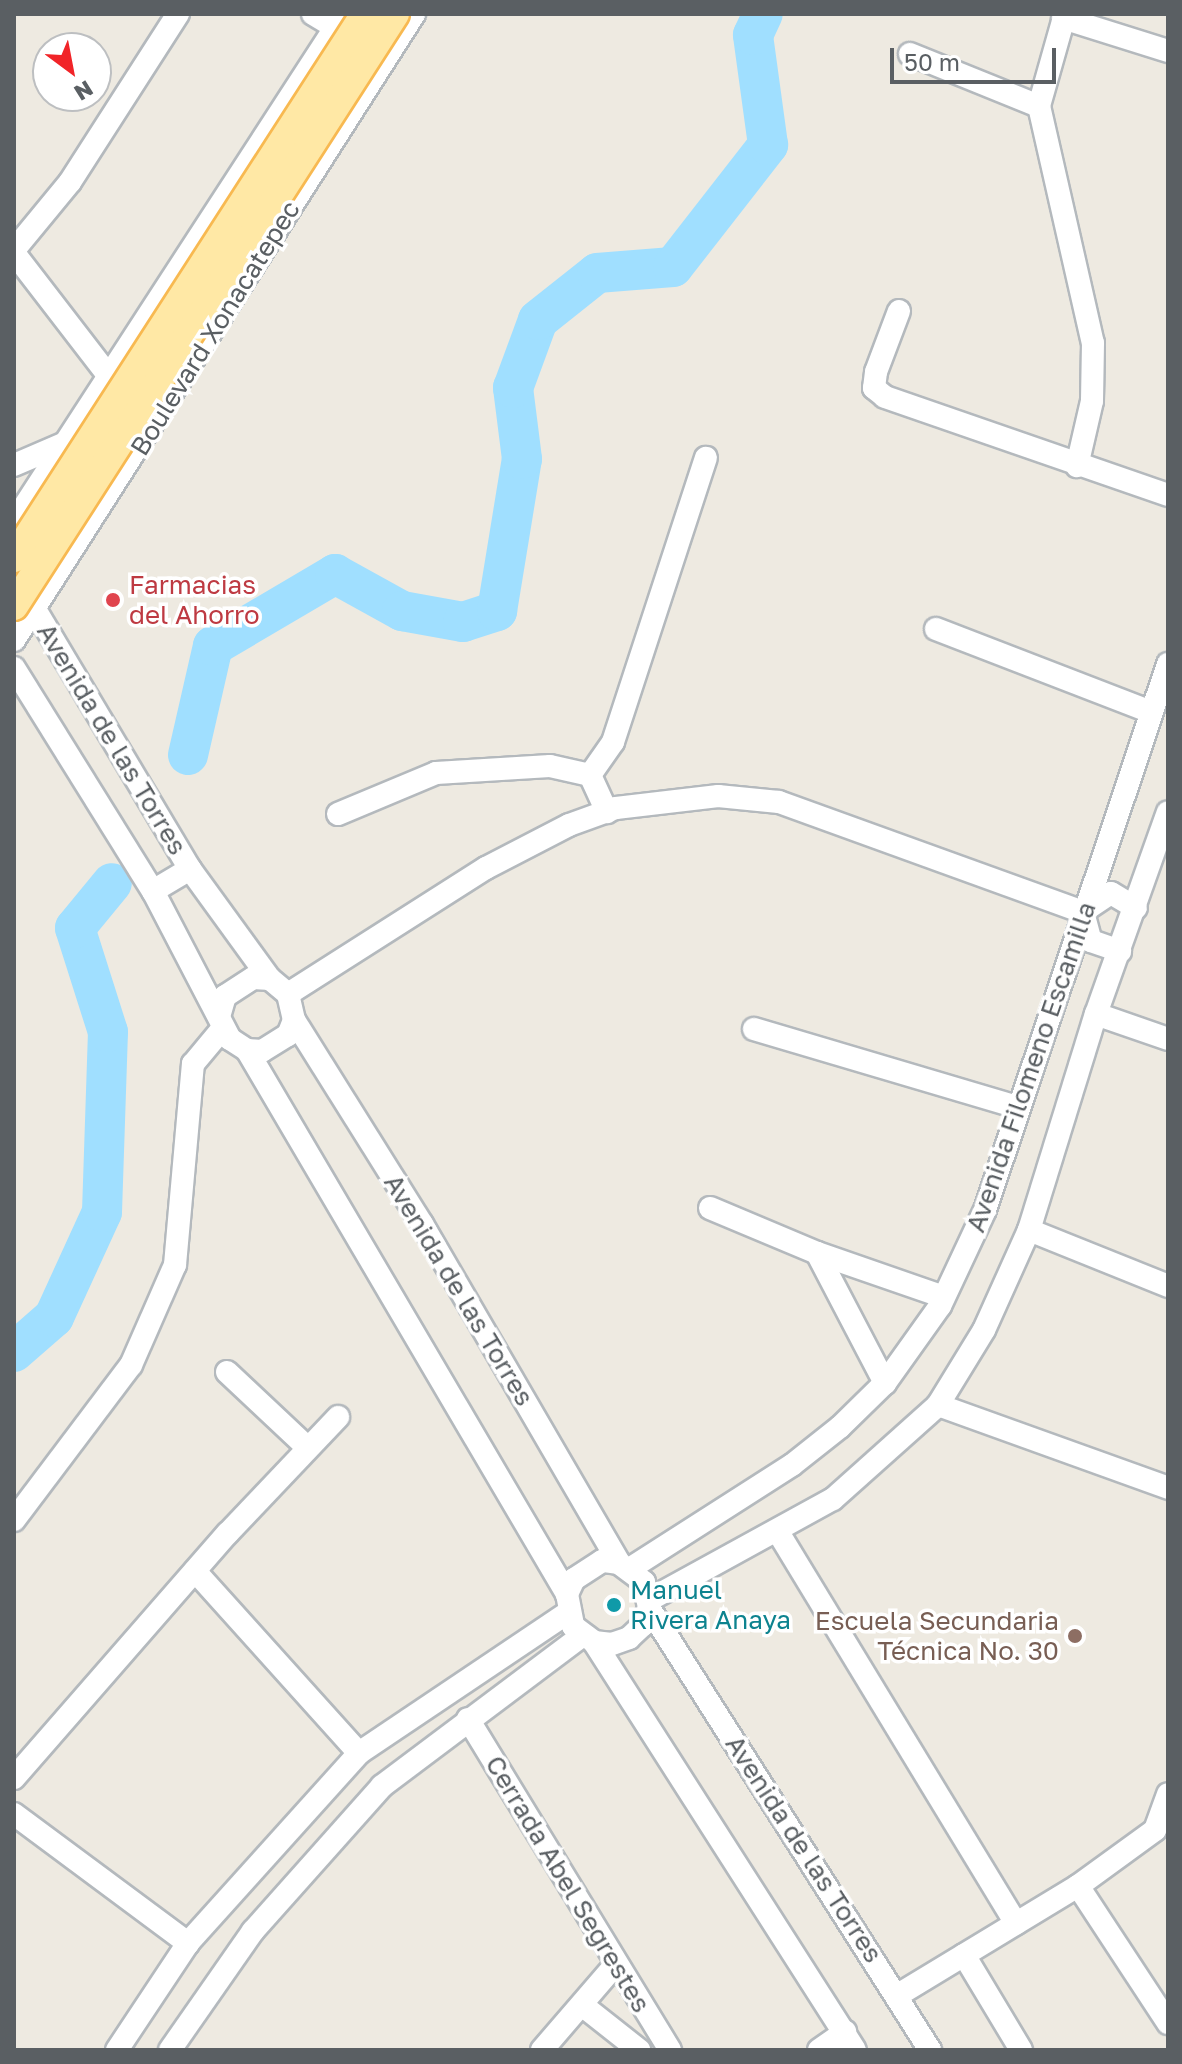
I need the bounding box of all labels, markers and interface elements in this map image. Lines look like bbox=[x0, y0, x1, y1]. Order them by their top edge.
north arrow bbox=[32, 32, 112, 112]
scale bar bbox=[894, 32, 1060, 82]
text: 50 m bbox=[904, 47, 960, 76]
text: N bbox=[70, 75, 98, 107]
street label: Boulevard Xonacatepec bbox=[124, 195, 306, 461]
place label: Farmacias del Ahorro bbox=[129, 569, 260, 630]
marker: Farmacias del Ahorro bbox=[104, 591, 122, 609]
street label: Avenida de las Torres bbox=[31, 618, 193, 860]
street label: Avenida Filomeno Escamilla bbox=[960, 898, 1102, 1236]
street label: Avenida de las Torres bbox=[378, 1169, 540, 1411]
place label: Manuel Rivera Anaya bbox=[630, 1574, 791, 1636]
marker: Manuel Rivera Anaya bbox=[605, 1596, 623, 1614]
place label: Escuela Secundaria Técnica No. 30 bbox=[815, 1605, 1059, 1666]
marker: Escuela Secundaria Técnica No. 30 bbox=[1066, 1627, 1084, 1645]
street label: Avenida de las Torres bbox=[719, 1730, 889, 1968]
street label: Cerrada Abel Segrestes bbox=[479, 1750, 657, 2018]

